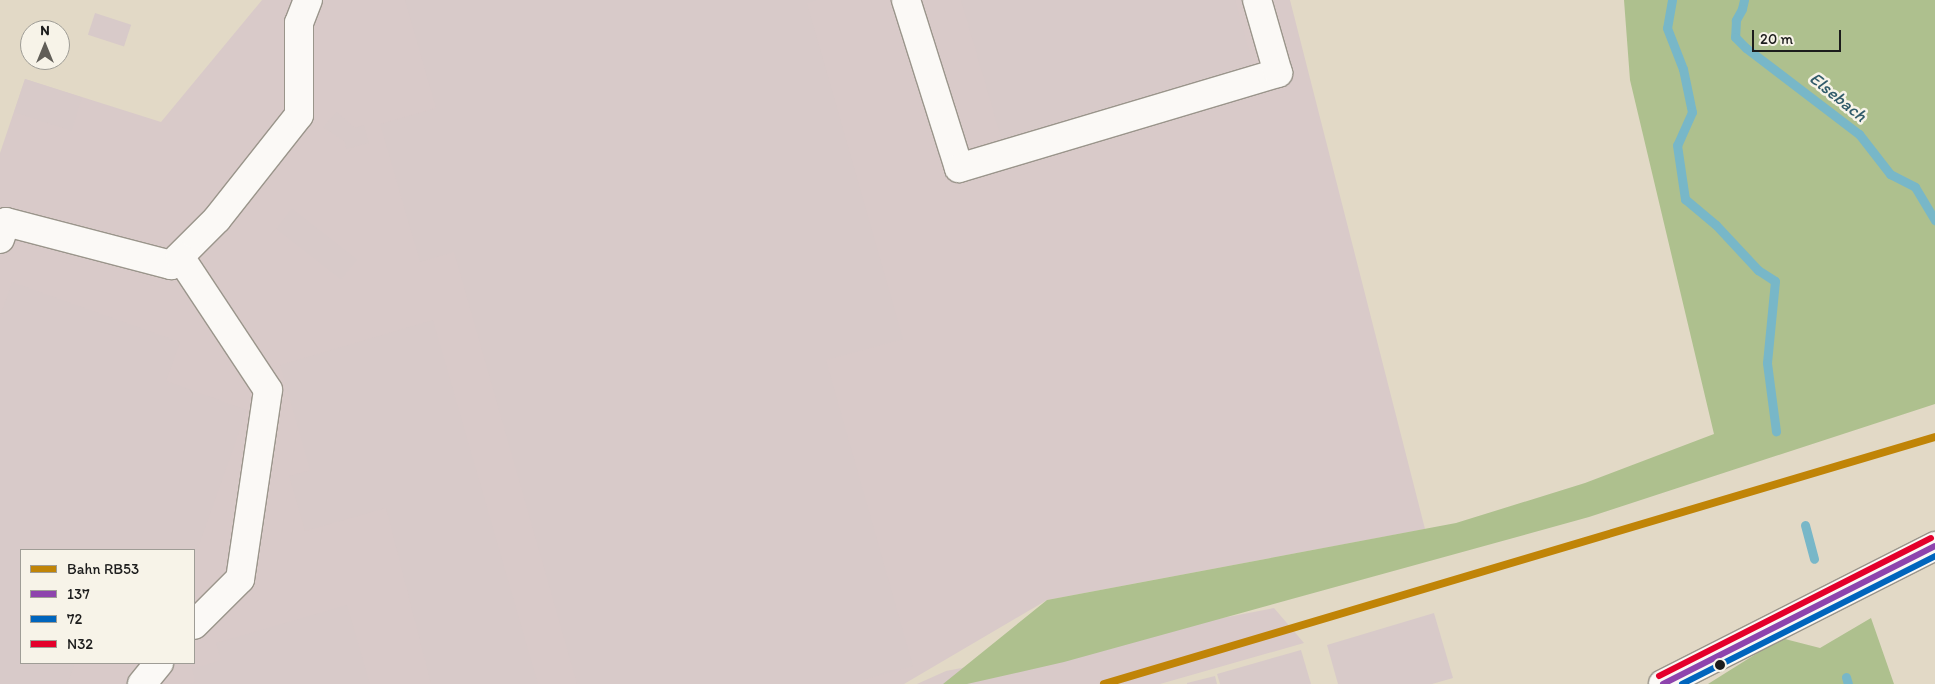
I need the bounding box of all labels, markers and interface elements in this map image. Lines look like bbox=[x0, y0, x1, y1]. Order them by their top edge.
north arrow bbox=[20, 20, 70, 70]
scale bar bbox=[1755, 20, 1844, 52]
text: N bbox=[40, 22, 50, 39]
text: 20 m bbox=[1760, 30, 1793, 48]
water label: Elsebach bbox=[1805, 67, 1871, 127]
legend bbox=[20, 549, 195, 664]
text: Bahn RB53 bbox=[67, 560, 139, 578]
text: 137 bbox=[67, 585, 90, 603]
text: 72 bbox=[67, 610, 82, 628]
text: N32 bbox=[67, 635, 93, 653]
unlabelled marker bbox=[1715, 660, 1725, 670]

